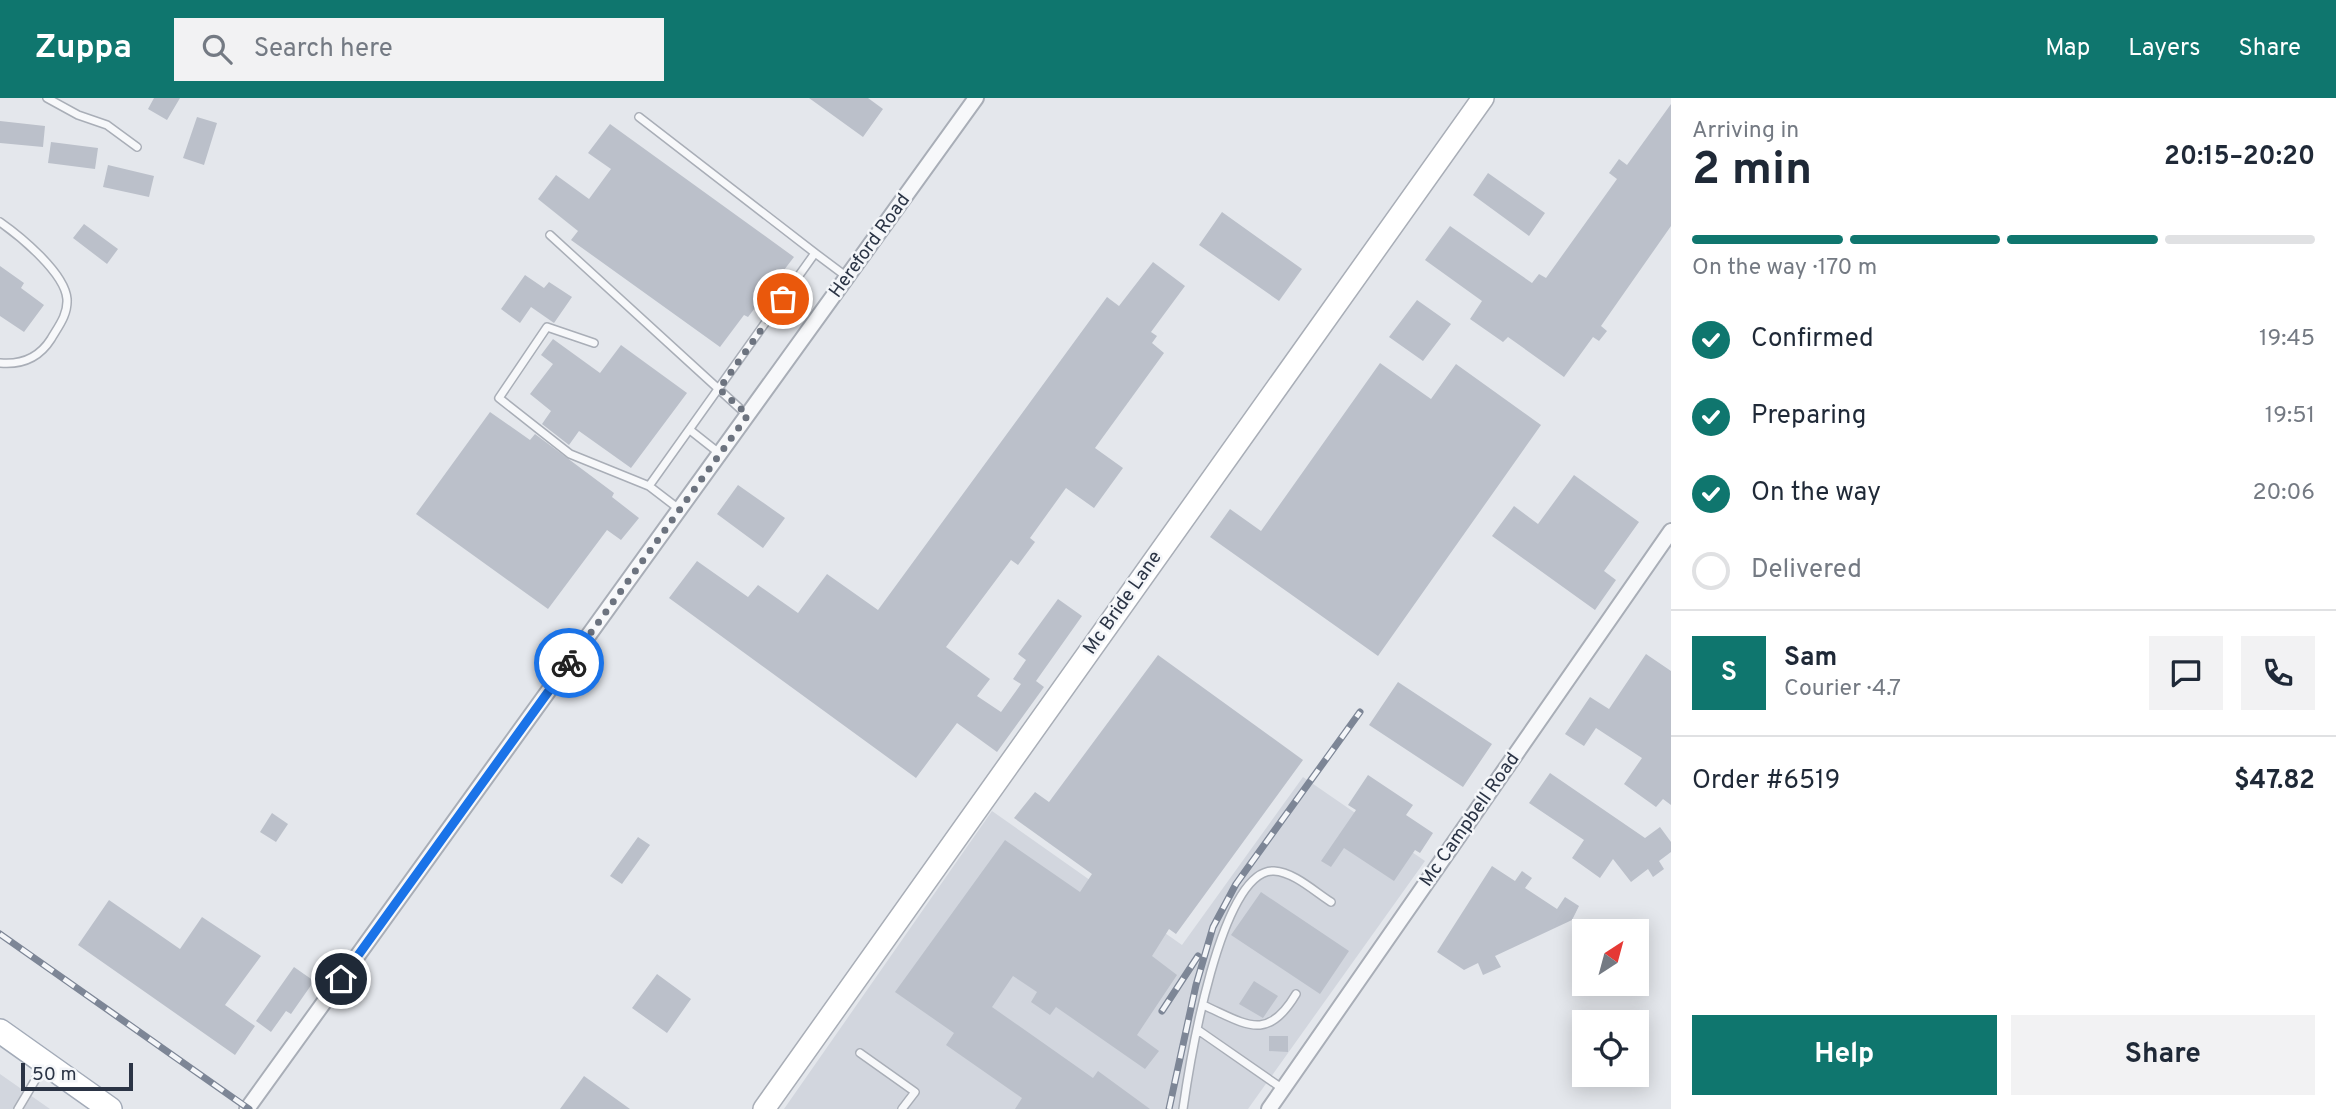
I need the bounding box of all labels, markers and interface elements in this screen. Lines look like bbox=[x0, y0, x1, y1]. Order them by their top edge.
search box bbox=[174, 18, 664, 81]
text: Zuppa bbox=[35, 28, 132, 70]
icon: search bbox=[198, 30, 236, 68]
text: Search here bbox=[254, 33, 393, 66]
text: Map bbox=[2045, 34, 2090, 64]
text: Layers bbox=[2128, 34, 2200, 64]
text: Share bbox=[2238, 34, 2301, 64]
text: Arriving in bbox=[1692, 117, 1799, 146]
text: 20:15–20:20 bbox=[2164, 141, 2315, 174]
text: 2 min bbox=[1692, 142, 1812, 201]
street label: Hereford Road bbox=[824, 189, 916, 303]
text: On the way · 170 m bbox=[1692, 254, 1877, 283]
pin bbox=[753, 269, 813, 329]
icon: bag bbox=[764, 280, 802, 318]
icon: check bbox=[1692, 321, 1730, 359]
text: Confirmed bbox=[1751, 323, 1874, 356]
text: 19:45 bbox=[2259, 325, 2315, 354]
icon: check bbox=[1692, 398, 1730, 436]
text: Preparing bbox=[1751, 400, 1866, 433]
text: 19:51 bbox=[2265, 402, 2315, 431]
icon: check bbox=[1692, 475, 1730, 513]
text: On the way bbox=[1751, 477, 1881, 510]
text: 20:06 bbox=[2252, 479, 2315, 508]
street label: Mc Bride Lane bbox=[1078, 546, 1168, 660]
text: Delivered bbox=[1751, 554, 1862, 587]
courier bbox=[534, 628, 604, 698]
button: chat bbox=[2149, 636, 2223, 710]
button: phone bbox=[2241, 636, 2315, 710]
text: Sam bbox=[1784, 642, 1837, 675]
icon: bike bbox=[550, 644, 588, 682]
text: S bbox=[1721, 657, 1737, 690]
text: Courier · 4.7 bbox=[1784, 675, 1901, 704]
street label: Mc Campbell Road bbox=[1415, 748, 1525, 892]
text: Order #6519 bbox=[1692, 765, 1840, 798]
text: $47.82 bbox=[2234, 765, 2315, 798]
north arrow bbox=[1572, 919, 1648, 996]
map controls bbox=[1572, 919, 1649, 1087]
pin bbox=[311, 949, 371, 1009]
icon: home bbox=[322, 960, 360, 998]
button: locate bbox=[1572, 1010, 1649, 1087]
button: Help bbox=[1692, 1015, 1997, 1095]
button: Share bbox=[2011, 1015, 2315, 1095]
scale bar bbox=[21, 1060, 133, 1092]
text: 50 m bbox=[32, 1063, 77, 1087]

